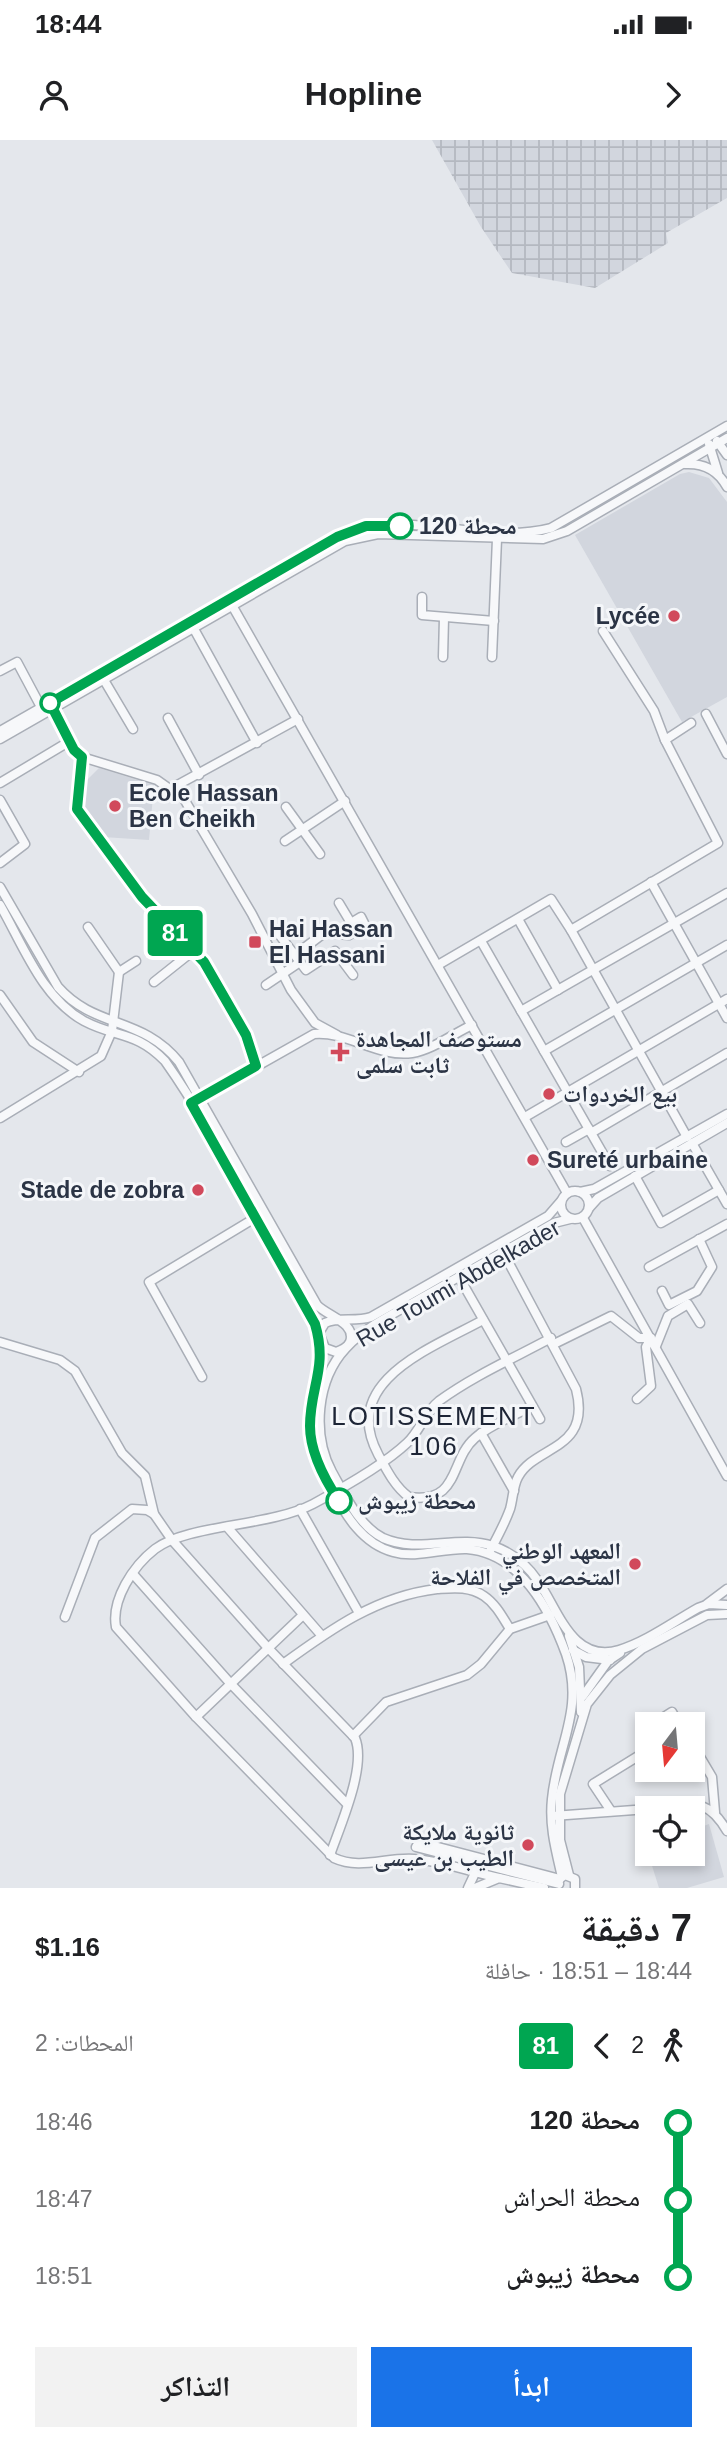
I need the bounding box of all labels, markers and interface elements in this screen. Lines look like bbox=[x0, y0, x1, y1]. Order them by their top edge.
text: 18:44 bbox=[35, 9, 102, 39]
icon: person bbox=[35, 76, 73, 114]
text: Hopline bbox=[305, 76, 422, 112]
icon: forward bbox=[654, 76, 692, 114]
marker: محطة 120 bbox=[387, 513, 413, 539]
place label: محطة 120 bbox=[419, 513, 517, 539]
place label: Lycée bbox=[596, 603, 660, 629]
marker: Lycée bbox=[666, 608, 682, 624]
unlabelled marker bbox=[40, 693, 60, 713]
place label: Ecole Hassan Ben Cheikh bbox=[129, 780, 279, 832]
marker: Ecole Hassan Ben Cheikh bbox=[107, 798, 123, 814]
line badge: 81 bbox=[144, 910, 206, 956]
place label: Hai Hassan El Hassani bbox=[269, 916, 393, 968]
text: 81 bbox=[162, 919, 188, 946]
marker: Hai Hassan El Hassani bbox=[247, 934, 263, 950]
place label: مستوصف المجاهدة ثابت سلمى bbox=[356, 1026, 522, 1079]
marker: مستوصف المجاهدة ثابت سلمى bbox=[330, 1042, 350, 1062]
place label: بيع الخردوات bbox=[563, 1081, 677, 1109]
marker: بيع الخردوات bbox=[541, 1086, 557, 1102]
place label: Sureté urbaine bbox=[547, 1147, 708, 1173]
marker: Sureté urbaine bbox=[525, 1152, 541, 1168]
place label: Stade de zobra bbox=[20, 1177, 184, 1203]
marker: Stade de zobra bbox=[190, 1182, 206, 1198]
street label: Rue Toumi Abdelkader bbox=[351, 1214, 565, 1352]
district label: LOTISSEMENT 106 bbox=[331, 1401, 537, 1461]
marker: محطة زيبوش bbox=[326, 1488, 352, 1514]
place label: محطة زيبوش bbox=[358, 1488, 476, 1515]
place label: المعهد الوطني المتخصص في الفلاحة bbox=[430, 1538, 621, 1596]
marker: المعهد الوطني المتخصص في الفلاحة bbox=[627, 1556, 643, 1572]
north arrow bbox=[635, 1712, 705, 1782]
map controls bbox=[635, 1712, 705, 1866]
button: locate bbox=[635, 1796, 705, 1866]
place label: ثانوية ملايكة الطيب بن عيسى bbox=[374, 1819, 515, 1872]
marker: ثانوية ملايكة الطيب بن عيسى bbox=[520, 1837, 536, 1853]
text: 7 دقيقة bbox=[581, 1907, 692, 1949]
text: $1.16 bbox=[35, 1932, 100, 1962]
text: 18:44 – 18:51 · حافلة bbox=[485, 1958, 692, 1984]
icon: back bbox=[583, 2027, 621, 2065]
icon: walk bbox=[654, 2027, 692, 2065]
text: المحطات: 2 bbox=[35, 2030, 134, 2056]
text: 81 bbox=[533, 2032, 559, 2059]
text: 2 bbox=[631, 2032, 644, 2058]
text: محطة 120 bbox=[530, 2105, 640, 2135]
text: 18:46 bbox=[35, 2109, 93, 2135]
text: محطة الحراش bbox=[503, 2182, 640, 2212]
text: 18:47 bbox=[35, 2186, 93, 2212]
text: محطة زيبوش bbox=[506, 2259, 640, 2289]
text: 18:51 bbox=[35, 2263, 93, 2289]
button: التذاكر bbox=[35, 2347, 357, 2427]
button: ابدأ bbox=[371, 2347, 692, 2427]

